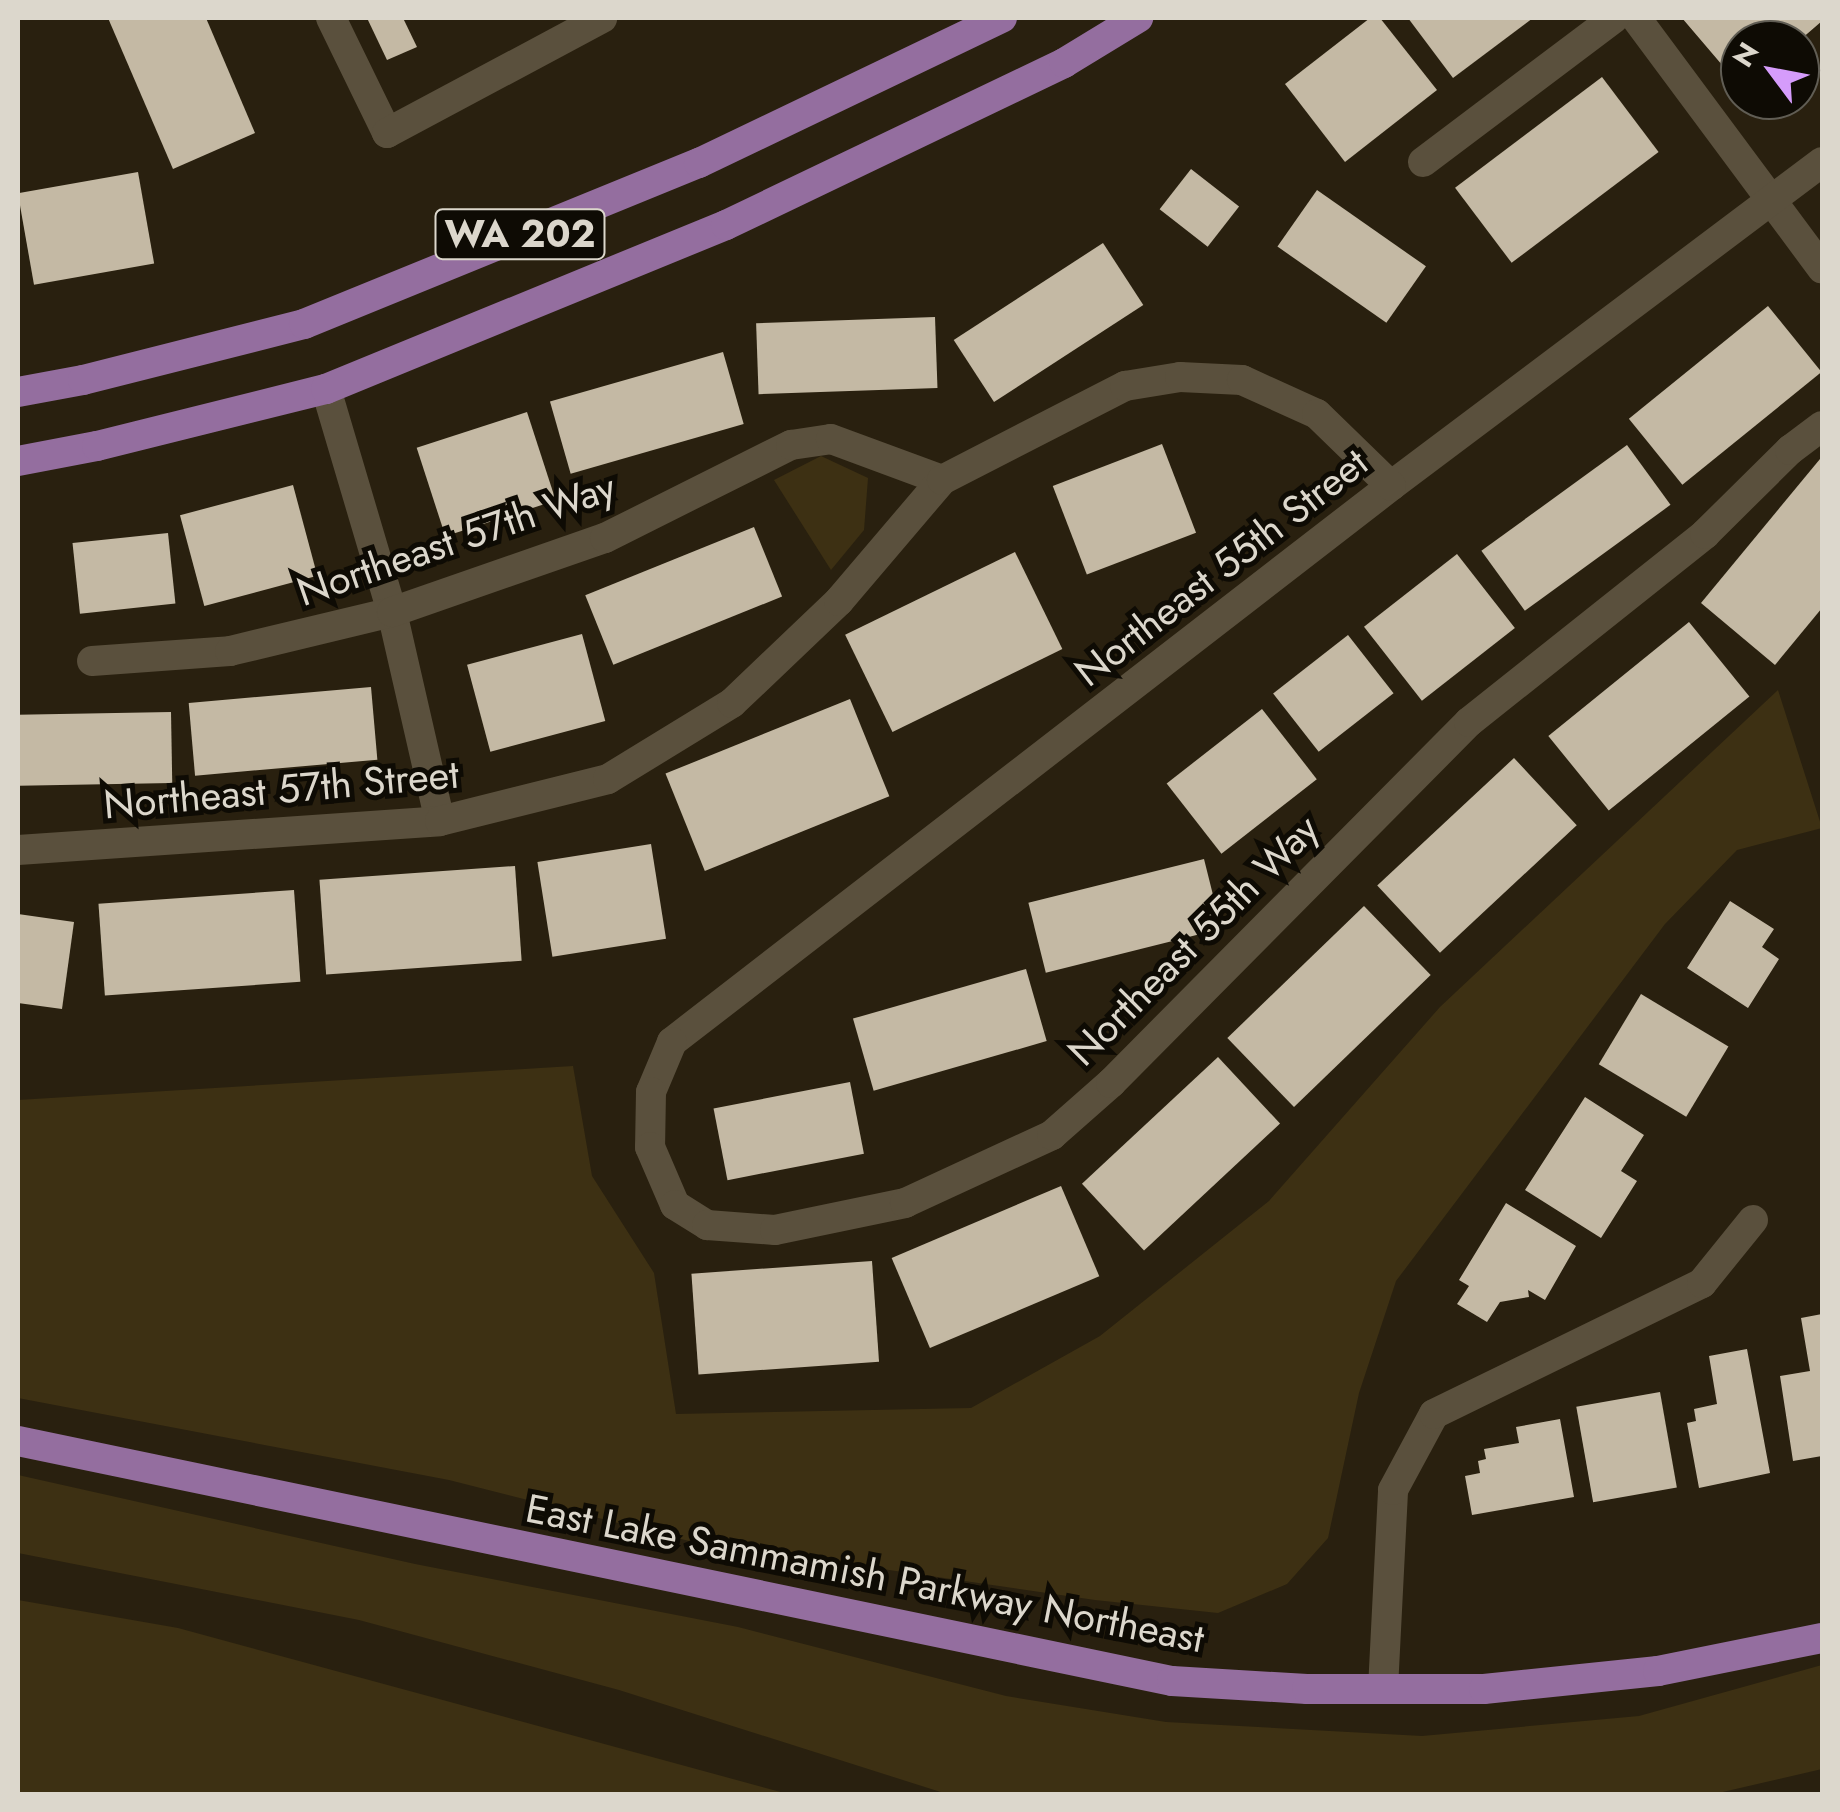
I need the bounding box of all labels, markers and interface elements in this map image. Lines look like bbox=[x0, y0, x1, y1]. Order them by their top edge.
north arrow bbox=[1720, 20, 1820, 120]
text: N bbox=[1723, 35, 1769, 75]
road number: WA 202 bbox=[432, 201, 608, 267]
street label: Northeast 55th Street bbox=[1065, 438, 1377, 696]
street label: Northeast 57th Way bbox=[291, 462, 621, 616]
street label: Northeast 57th Street bbox=[101, 750, 461, 828]
street label: Northeast 55th Way bbox=[1058, 805, 1328, 1075]
street label: East Lake Sammamish Parkway Northeast bbox=[522, 1484, 1208, 1662]

